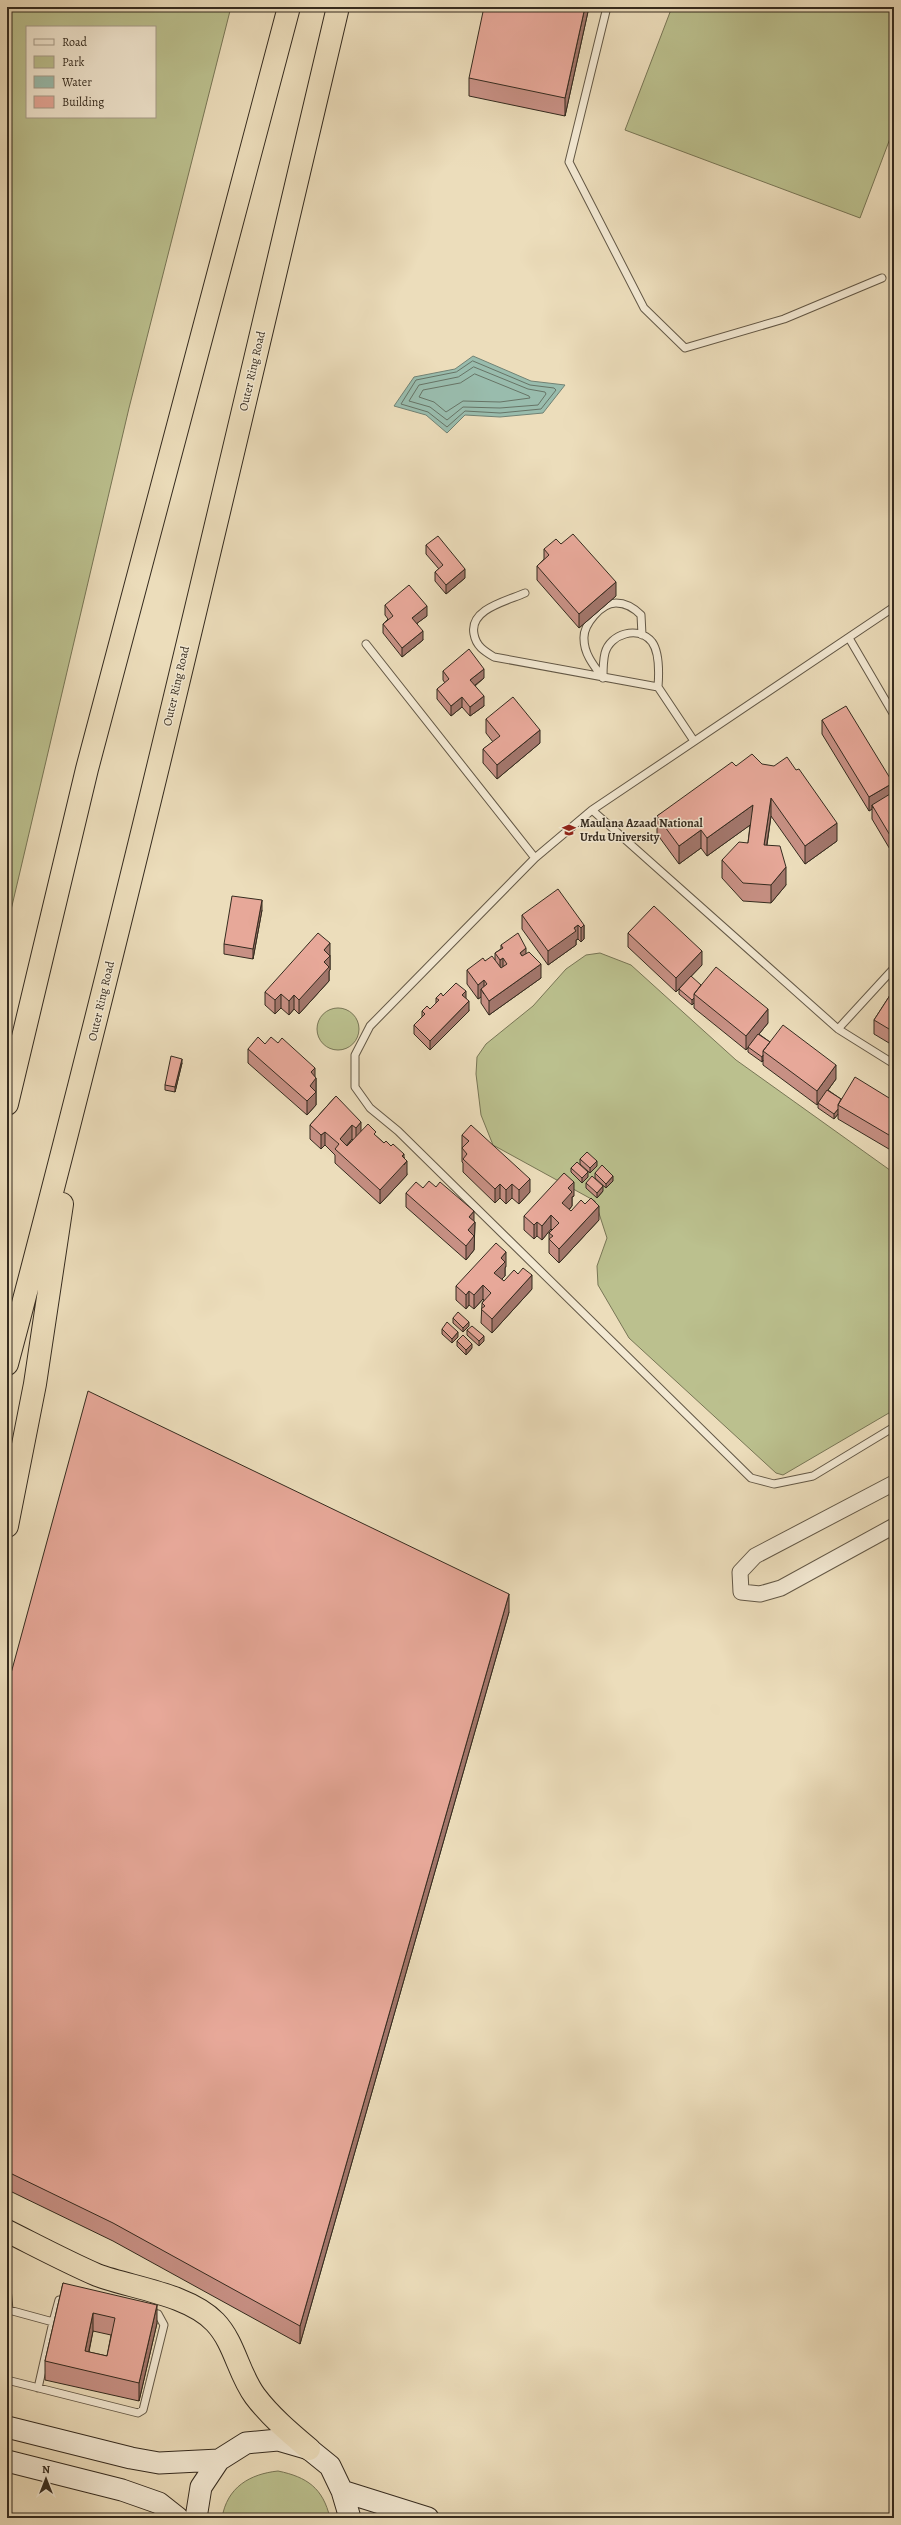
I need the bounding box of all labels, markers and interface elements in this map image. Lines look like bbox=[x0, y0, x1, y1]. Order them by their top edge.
legend bbox=[26, 26, 156, 118]
text: Road bbox=[62, 34, 88, 50]
text: Park bbox=[62, 54, 85, 70]
text: Water bbox=[61, 74, 92, 90]
text: Building bbox=[62, 94, 104, 110]
street label: Outer Ring Road bbox=[235, 329, 269, 413]
street label: Outer Ring Road bbox=[159, 644, 193, 728]
place label: Maulana Azaad National Urdu University bbox=[580, 815, 704, 845]
school or university icon: Maulana Azaad National Urdu University bbox=[561, 822, 577, 838]
street label: Outer Ring Road bbox=[84, 959, 118, 1043]
north arrow bbox=[26, 2459, 66, 2499]
text: N bbox=[42, 2462, 50, 2477]

